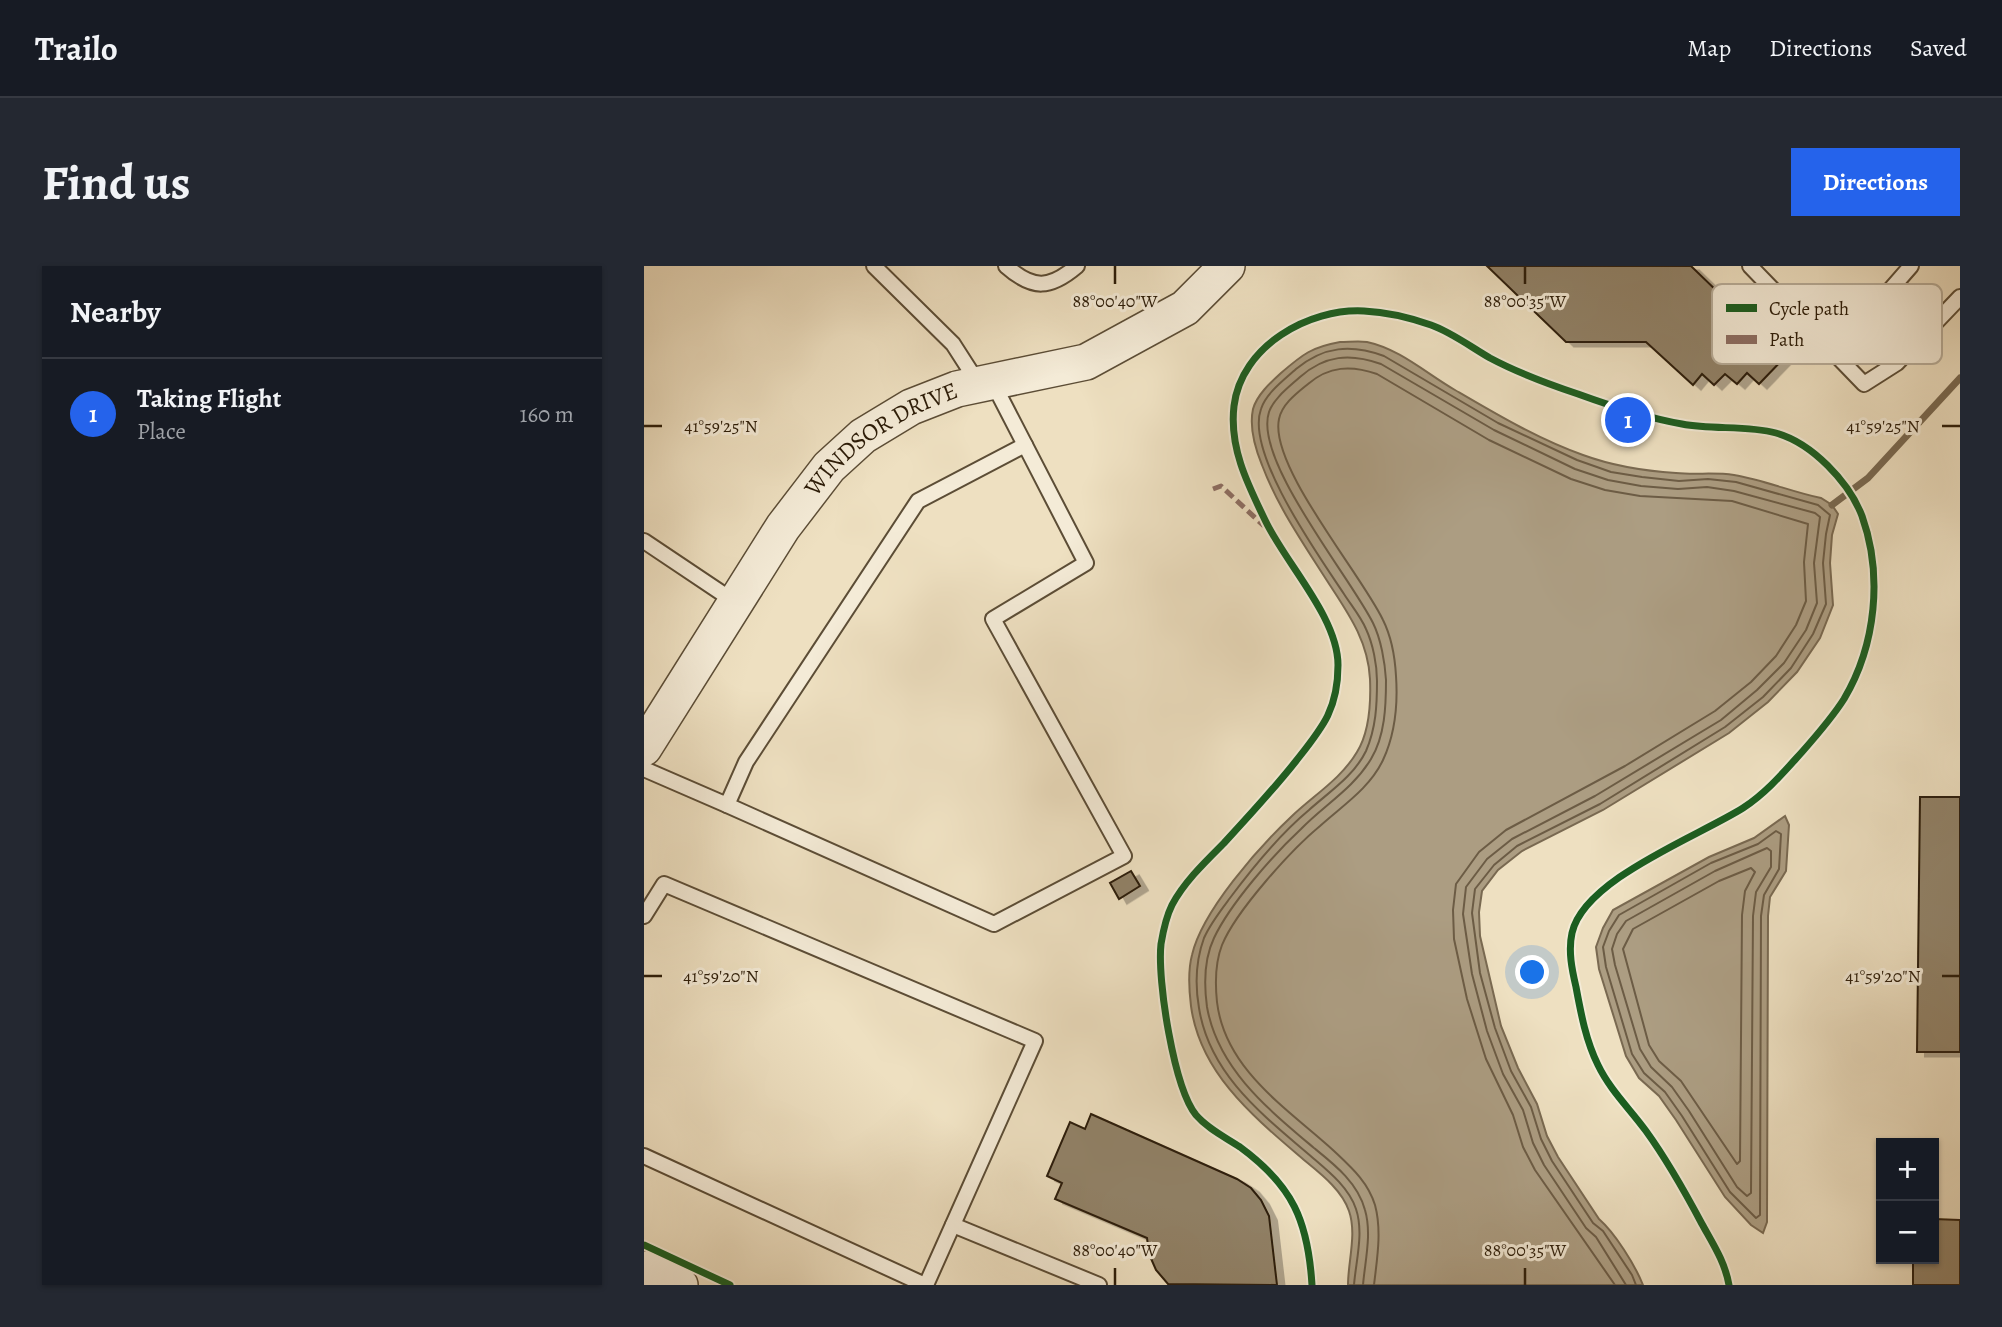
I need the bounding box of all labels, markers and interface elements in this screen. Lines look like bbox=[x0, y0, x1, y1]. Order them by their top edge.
text: Trailo bbox=[35, 26, 118, 71]
text: Map bbox=[1687, 32, 1731, 64]
text: Directions bbox=[1769, 32, 1872, 64]
text: Saved bbox=[1910, 32, 1967, 64]
button: Directions bbox=[1791, 148, 1960, 216]
text: Find us bbox=[42, 149, 190, 216]
legend bbox=[1712, 284, 1942, 364]
text: 88°00'40"W bbox=[1072, 289, 1158, 313]
text: 88°00'35"W bbox=[1484, 289, 1567, 313]
text: Nearby bbox=[70, 292, 161, 332]
text: Cycle path bbox=[1769, 296, 1849, 322]
text: Path bbox=[1769, 327, 1804, 353]
street label: WINDSOR DRIVE bbox=[796, 374, 962, 503]
text: Taking Flight bbox=[137, 381, 281, 416]
pin: 1 bbox=[1605, 394, 1651, 446]
text: 1 bbox=[89, 399, 97, 430]
text: 160 m bbox=[520, 399, 574, 430]
text: 41°59'25"N bbox=[684, 414, 758, 438]
text: 41°59'25"N bbox=[1846, 414, 1920, 438]
text: Place bbox=[137, 416, 186, 447]
your location bbox=[1515, 955, 1549, 989]
text: 41°59'20"N bbox=[683, 964, 759, 988]
text: 41°59'20"N bbox=[1845, 964, 1921, 988]
map controls bbox=[1876, 1138, 1939, 1264]
button: + bbox=[1876, 1138, 1939, 1201]
button: − bbox=[1876, 1201, 1939, 1264]
text: 88°00'40"W bbox=[1072, 1238, 1158, 1262]
text: 88°00'35"W bbox=[1484, 1238, 1567, 1262]

